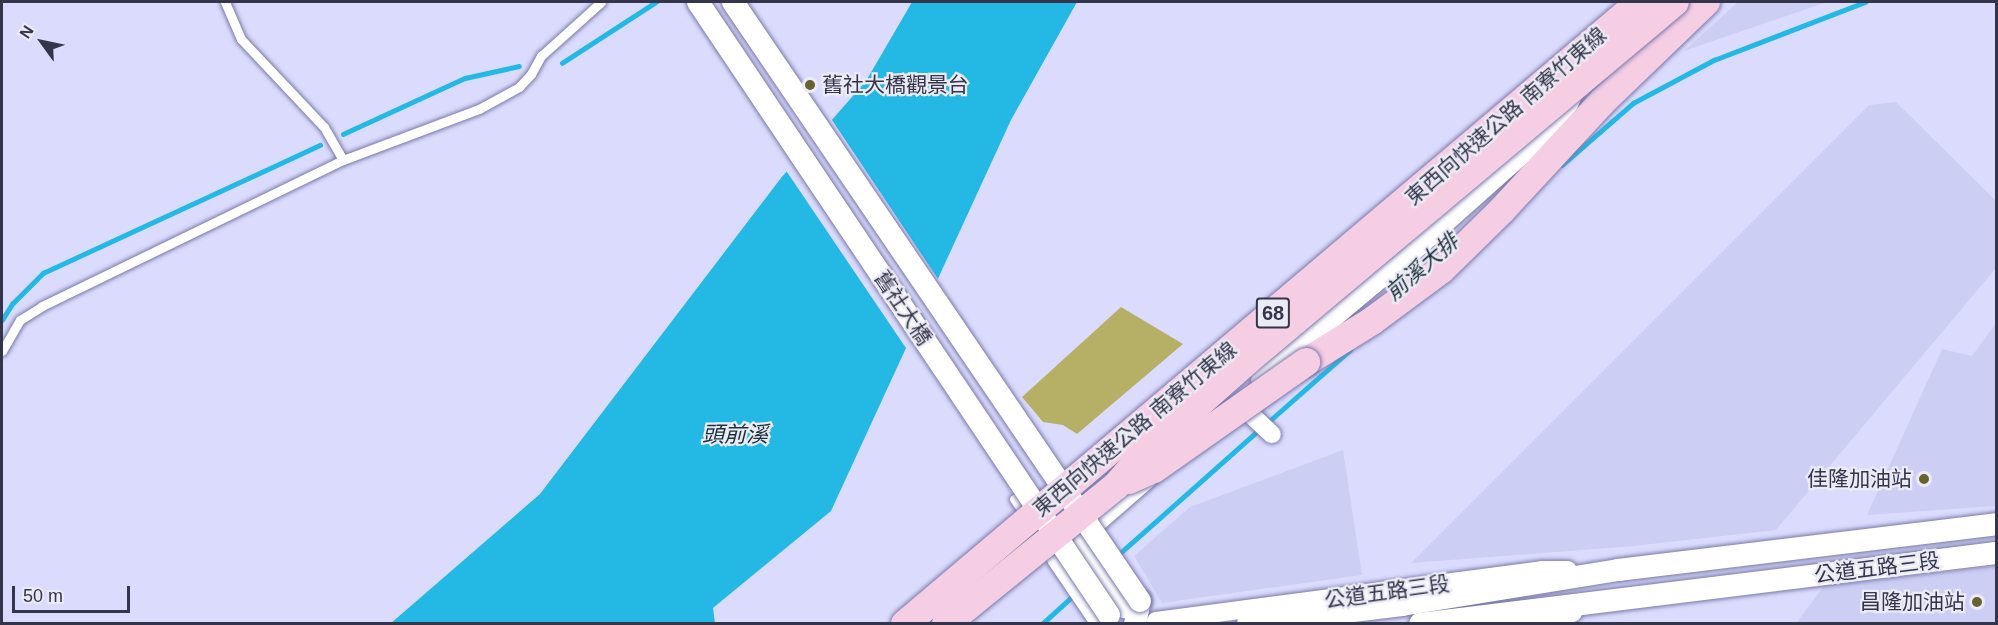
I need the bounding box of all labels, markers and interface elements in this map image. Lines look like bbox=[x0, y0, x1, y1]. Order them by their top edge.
north arrow bbox=[12, 12, 72, 72]
text: N bbox=[16, 22, 37, 41]
street label: 東西向快速公路 南寮竹東線 bbox=[1400, 22, 1612, 210]
place label: 舊社大橋觀景台 bbox=[822, 72, 969, 98]
marker: 舊社大橋觀景台 bbox=[803, 78, 817, 92]
water label: 前溪大排 bbox=[1380, 228, 1464, 306]
street label: 舊社大橋 bbox=[869, 266, 937, 350]
road number: 68 bbox=[1255, 296, 1291, 330]
street label: 東西向快速公路 南寮竹東線 bbox=[1028, 336, 1242, 522]
water label: 頭前溪 bbox=[702, 422, 768, 448]
place label: 佳隆加油站 bbox=[1807, 466, 1912, 492]
marker: 佳隆加油站 bbox=[1917, 472, 1931, 486]
street label: 公道五路三段 bbox=[1813, 548, 1941, 588]
street label: 公道五路三段 bbox=[1323, 571, 1451, 613]
scale bar bbox=[15, 574, 134, 612]
text: 50 m bbox=[23, 586, 63, 606]
place label: 昌隆加油站 bbox=[1860, 589, 1965, 615]
marker: 昌隆加油站 bbox=[1970, 595, 1984, 609]

